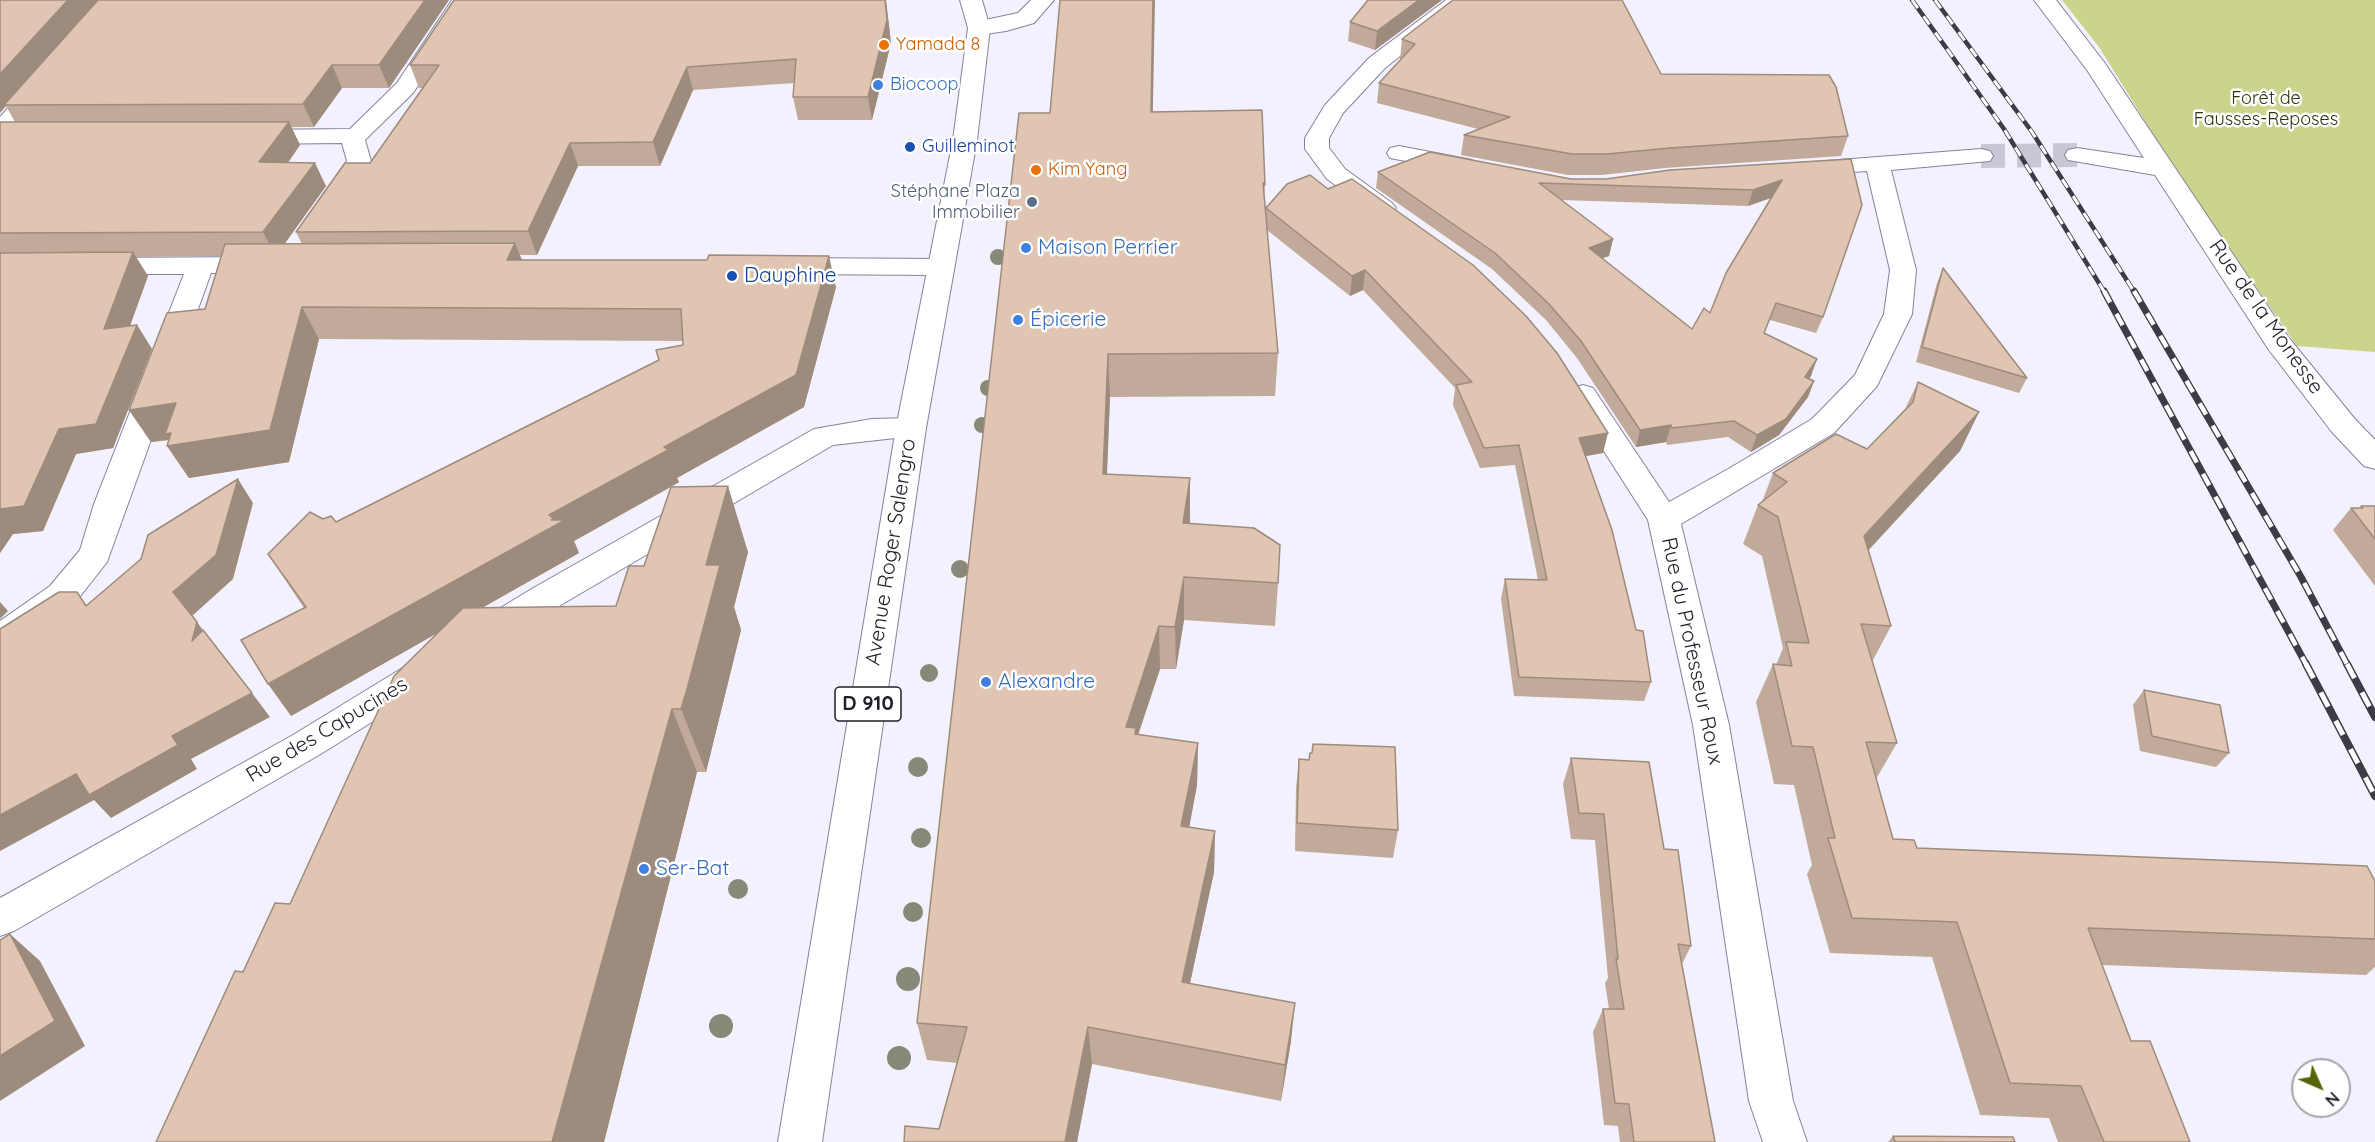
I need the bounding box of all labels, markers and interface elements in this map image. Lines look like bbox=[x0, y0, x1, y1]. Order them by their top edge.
place label: Yamada 8 bbox=[896, 34, 980, 56]
marker: Yamada 8 bbox=[877, 38, 891, 52]
place label: Biocoop bbox=[890, 74, 958, 96]
marker: Biocoop bbox=[871, 78, 885, 92]
park label: Forêt de Fausses-Reposes bbox=[2194, 88, 2338, 130]
place label: Guilleminot bbox=[922, 136, 1015, 158]
marker: Guilleminot bbox=[903, 140, 917, 154]
place label: Kim Yang bbox=[1048, 159, 1127, 181]
marker: Kim Yang bbox=[1029, 163, 1043, 177]
place label: Stéphane Plaza Immobilier bbox=[891, 181, 1020, 224]
marker: Stéphane Plaza Immobilier bbox=[1025, 195, 1039, 209]
place label: Maison Perrier bbox=[1038, 235, 1178, 261]
street label: Rue de la Monesse bbox=[2203, 235, 2329, 399]
marker: Maison Perrier bbox=[1019, 241, 1033, 255]
place label: Dauphine bbox=[744, 263, 837, 289]
marker: Dauphine bbox=[725, 269, 739, 283]
place label: Épicerie bbox=[1030, 307, 1106, 333]
marker: Épicerie bbox=[1011, 313, 1025, 327]
street label: Avenue Roger Salengro bbox=[861, 437, 921, 667]
street label: Rue du Professeur Roux bbox=[1656, 535, 1728, 767]
place label: Alexandre bbox=[998, 669, 1095, 695]
street label: Rue des Capucines bbox=[242, 672, 412, 788]
marker: Alexandre bbox=[979, 675, 993, 689]
road number: D 910 bbox=[835, 687, 901, 721]
place label: Ser-Bat bbox=[656, 856, 729, 882]
marker: Ser-Bat bbox=[637, 862, 651, 876]
north arrow bbox=[2291, 1058, 2351, 1118]
text: N bbox=[2321, 1088, 2344, 1111]

